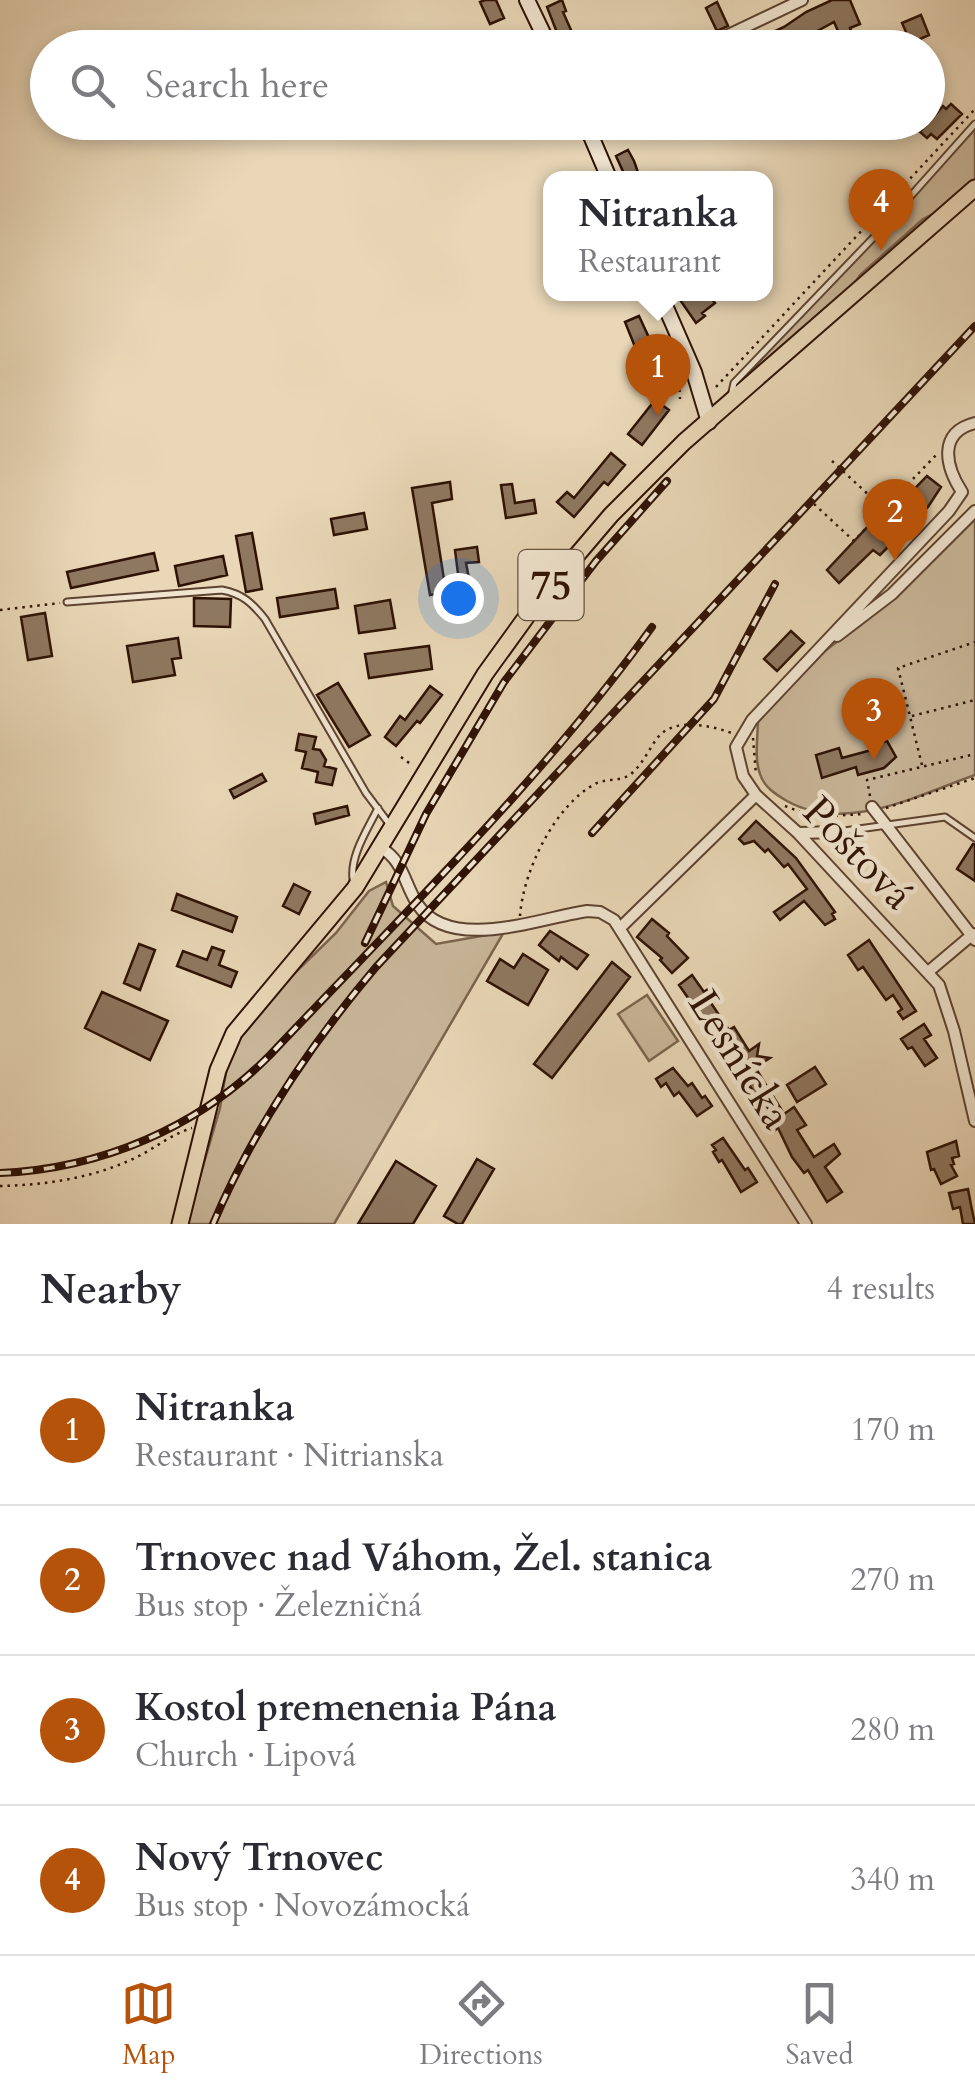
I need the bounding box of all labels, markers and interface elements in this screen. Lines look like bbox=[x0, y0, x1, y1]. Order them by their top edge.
search box bbox=[30, 30, 945, 140]
icon: search bbox=[65, 58, 120, 113]
text: Search here bbox=[145, 59, 329, 111]
pin: 4 bbox=[848, 168, 914, 251]
popup bbox=[543, 171, 773, 301]
text: Nitranka bbox=[578, 188, 738, 240]
text: Restaurant bbox=[578, 240, 721, 284]
pin: 1 bbox=[626, 334, 690, 416]
pin: 2 bbox=[862, 478, 928, 561]
road number: 75 bbox=[518, 550, 584, 620]
your location bbox=[433, 573, 484, 624]
pin: 3 bbox=[842, 678, 906, 760]
street label: Poštová bbox=[790, 784, 926, 922]
street label: Lesnícka bbox=[675, 979, 805, 1140]
text: Nearby bbox=[40, 1261, 182, 1318]
text: 4 results bbox=[827, 1267, 935, 1311]
text: Nitranka bbox=[135, 1382, 295, 1434]
text: 1 bbox=[64, 1408, 81, 1452]
text: 170 m bbox=[850, 1408, 935, 1452]
text: Restaurant · Nitrianska bbox=[135, 1434, 444, 1478]
text: Trnovec nad Váhom, Žel. stanica bbox=[135, 1532, 712, 1584]
text: 2 bbox=[64, 1558, 81, 1602]
text: 270 m bbox=[850, 1558, 935, 1602]
text: Bus stop · Železničná bbox=[135, 1584, 422, 1628]
text: Kostol premenenia Pána bbox=[135, 1682, 557, 1734]
text: 3 bbox=[64, 1708, 81, 1752]
text: 280 m bbox=[850, 1708, 935, 1752]
text: Church · Lipová bbox=[135, 1734, 356, 1778]
text: Nový Trnovec bbox=[135, 1832, 383, 1884]
text: 4 bbox=[64, 1858, 81, 1902]
text: 340 m bbox=[850, 1858, 935, 1902]
text: Bus stop · Novozámocká bbox=[135, 1884, 470, 1928]
tab: Map bbox=[121, 1976, 176, 2074]
tab: Directions bbox=[419, 1976, 543, 2074]
tab: Saved bbox=[786, 1976, 854, 2074]

